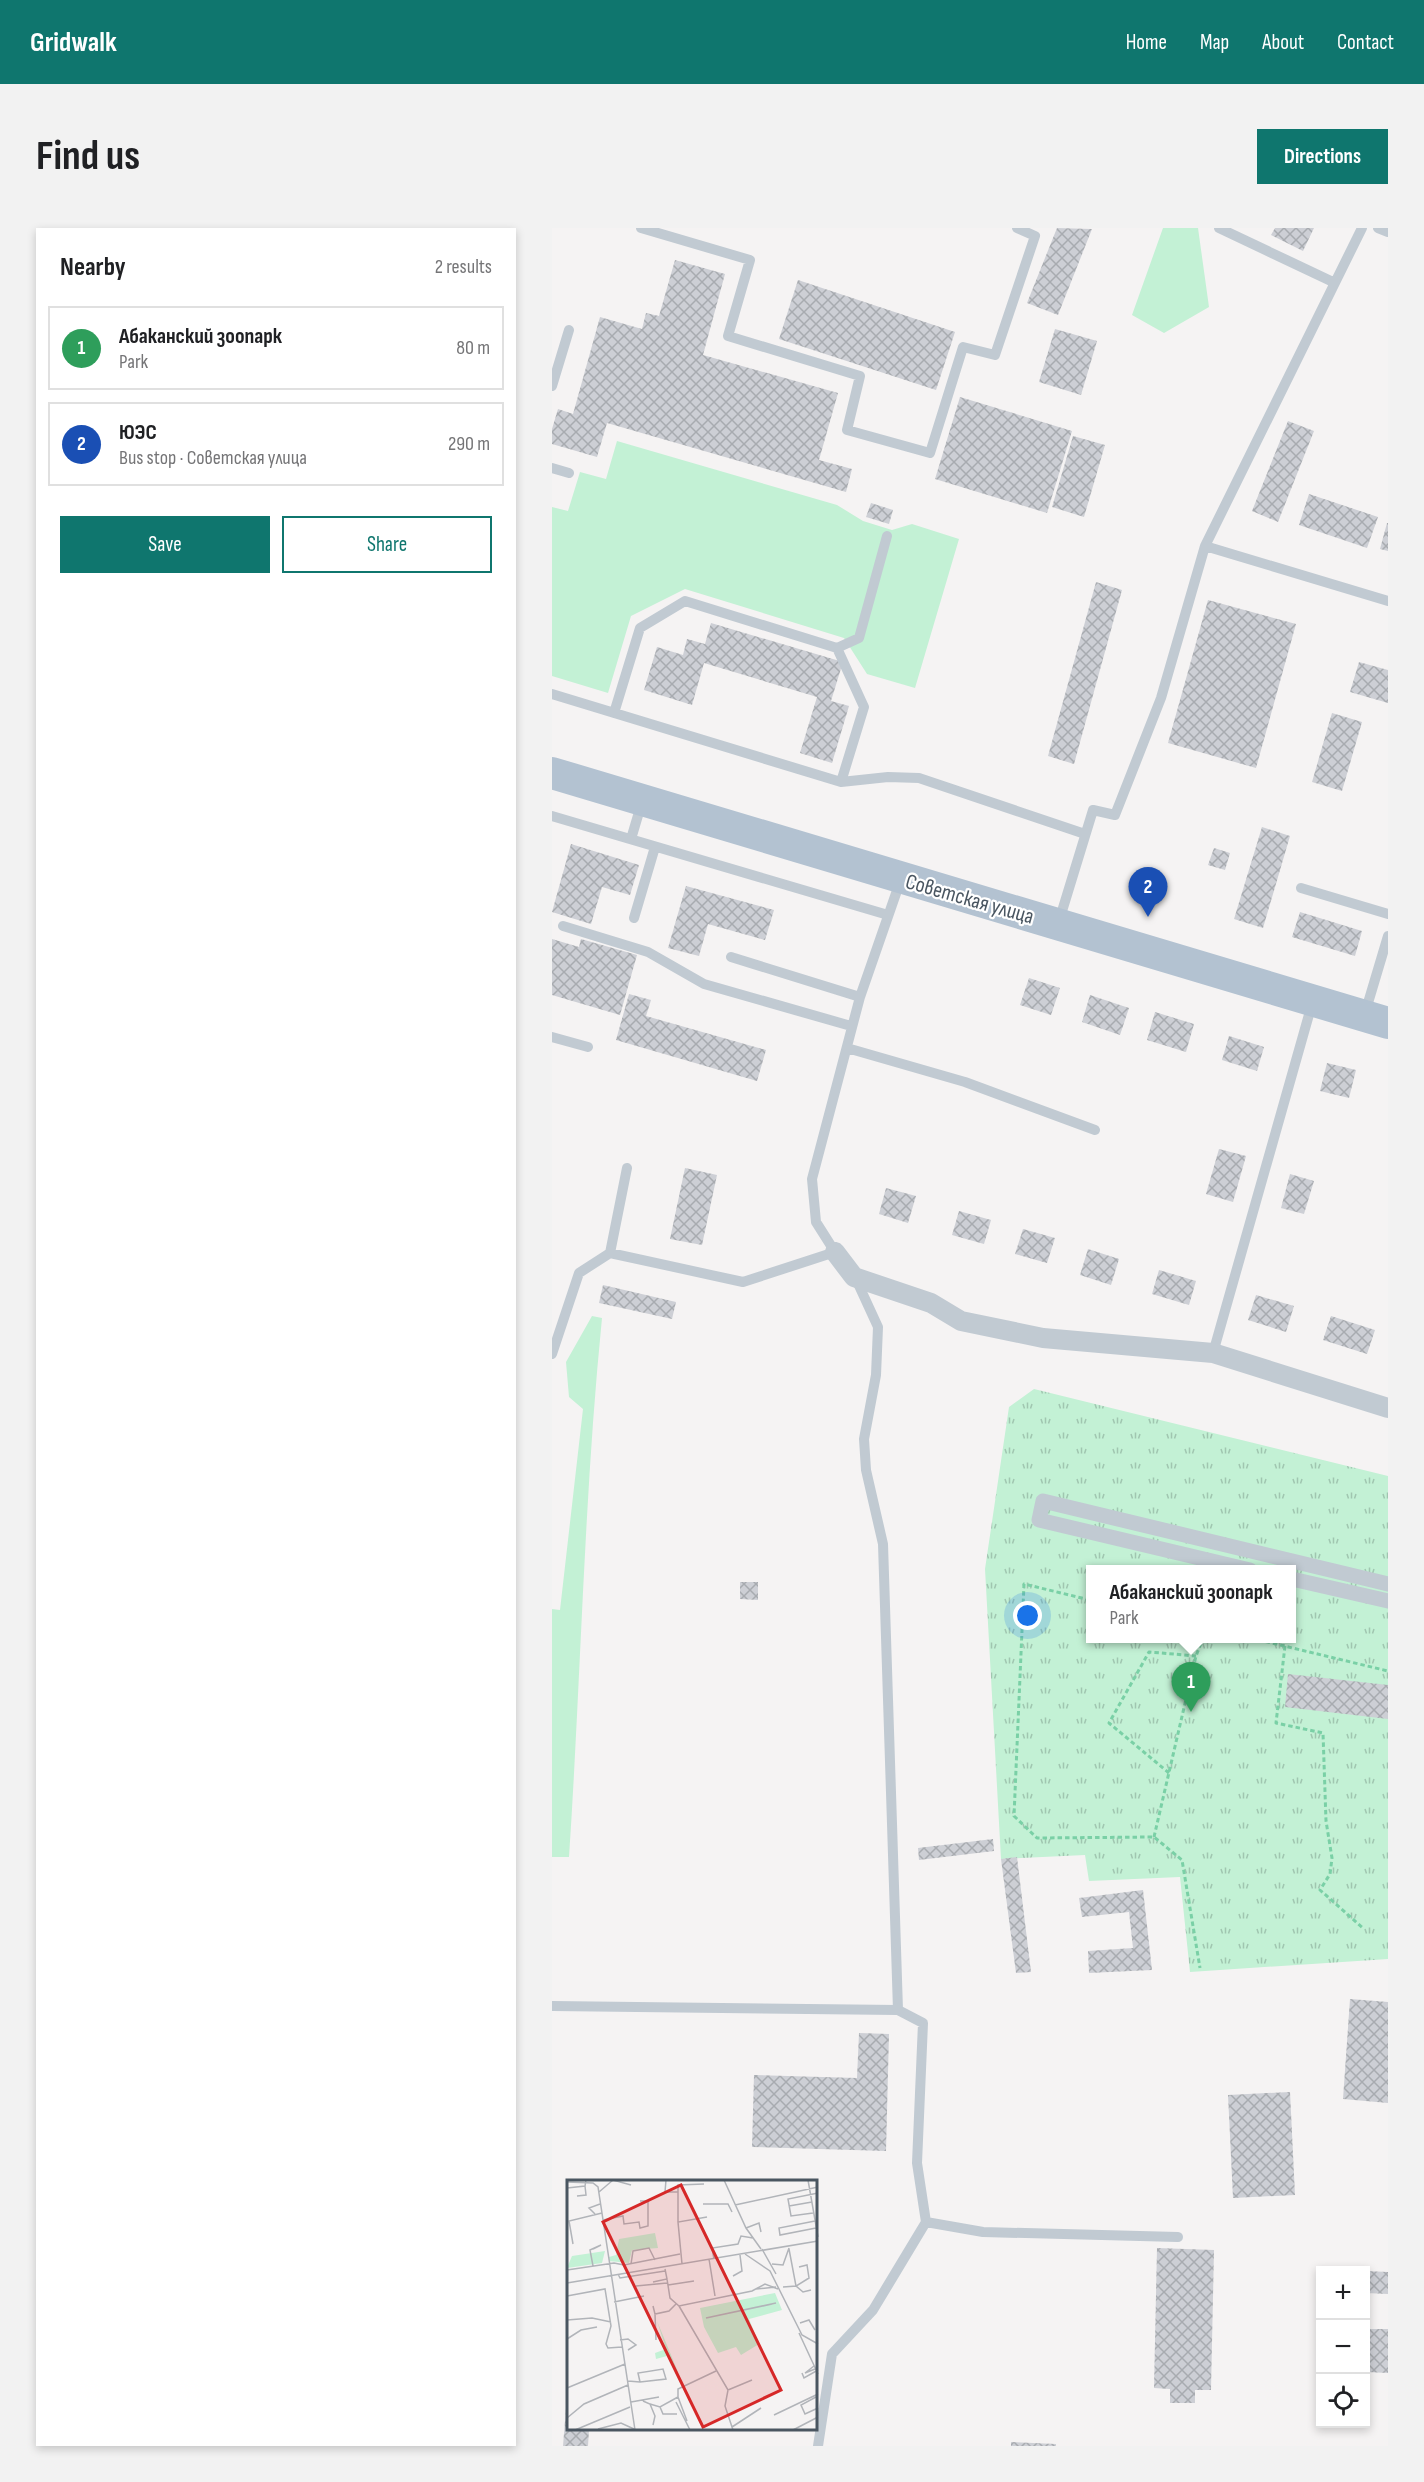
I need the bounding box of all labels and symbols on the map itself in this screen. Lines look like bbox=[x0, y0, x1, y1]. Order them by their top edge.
street label: Советская улица bbox=[902, 868, 1037, 931]
pin: 2 bbox=[1128, 868, 1168, 917]
your location bbox=[1013, 1601, 1042, 1630]
pin: 1 bbox=[1172, 1662, 1210, 1712]
inset map bbox=[567, 2180, 818, 2431]

